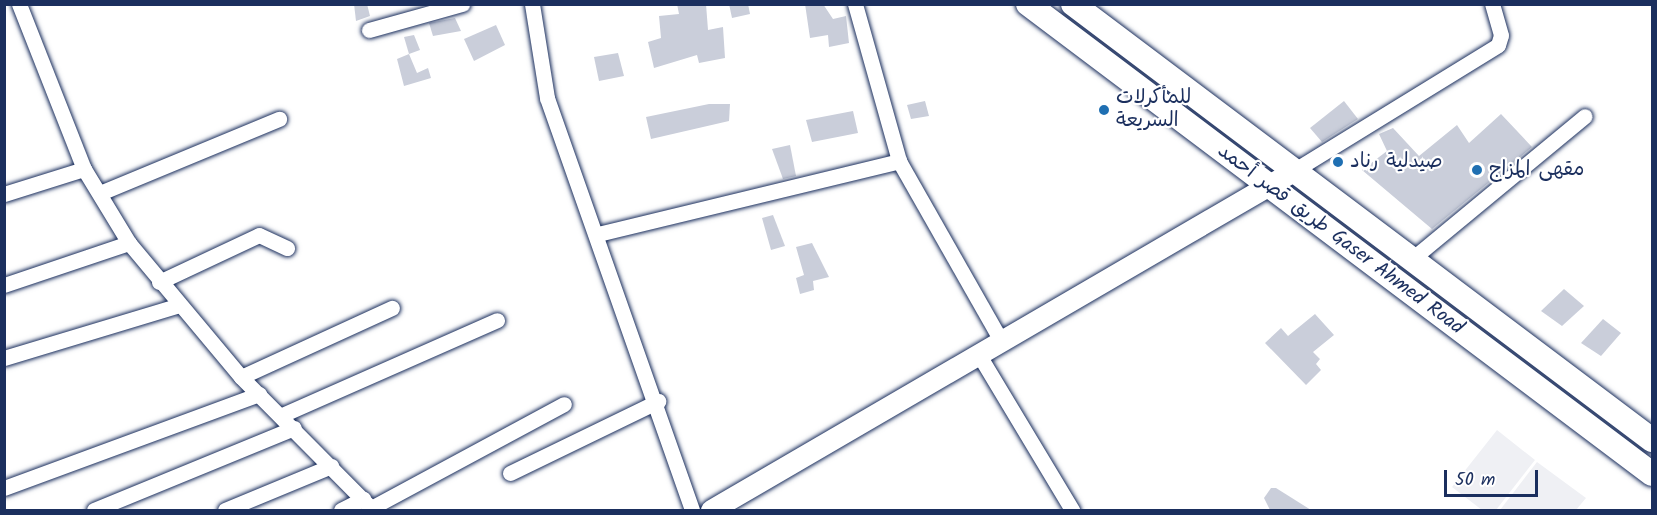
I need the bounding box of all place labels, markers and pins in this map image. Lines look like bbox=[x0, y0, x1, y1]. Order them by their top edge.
place label: للمأكرلات السريعة bbox=[1116, 86, 1191, 133]
marker: للمأكرلات السريعة bbox=[1097, 103, 1111, 117]
place label: صيدلية رناد bbox=[1350, 150, 1442, 174]
marker: صيدلية رناد bbox=[1331, 155, 1345, 169]
place label: مقهى المزاج bbox=[1489, 158, 1584, 182]
marker: مقهى المزاج bbox=[1470, 163, 1484, 177]

